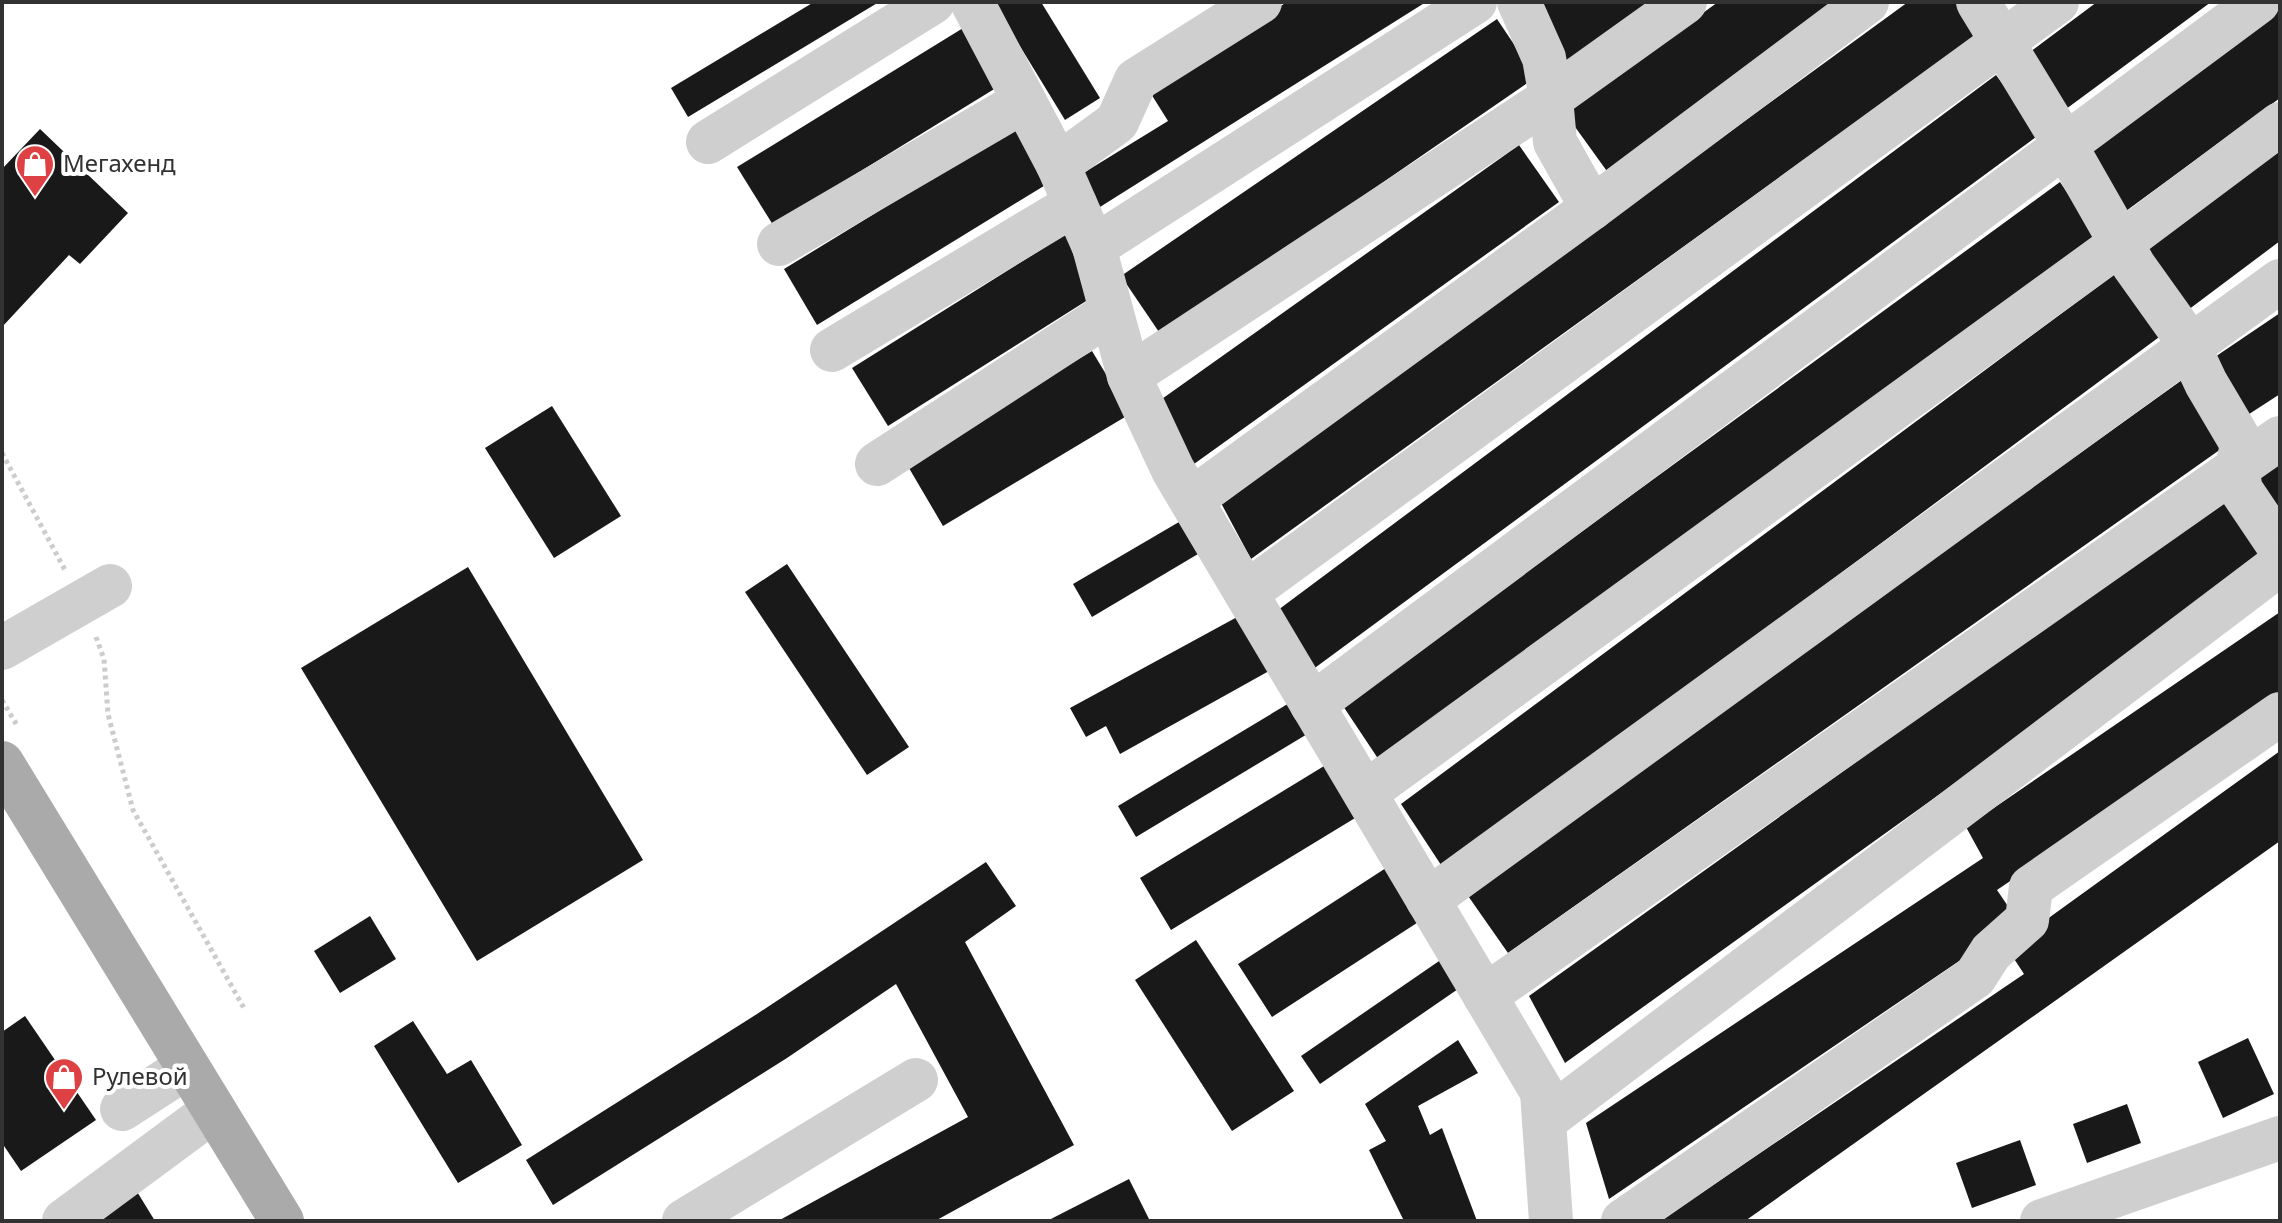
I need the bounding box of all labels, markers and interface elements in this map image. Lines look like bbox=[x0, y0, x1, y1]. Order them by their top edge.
shop icon: Мегахенд bbox=[14, 143, 56, 198]
place label: Мегахенд bbox=[63, 146, 176, 179]
shop icon: Рулевой bbox=[43, 1056, 85, 1111]
place label: Рулевой bbox=[92, 1059, 188, 1092]

